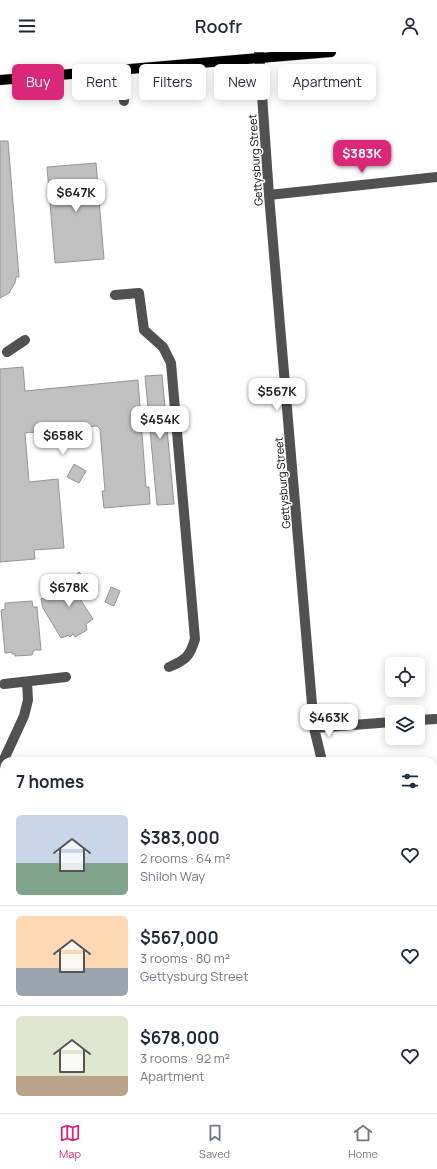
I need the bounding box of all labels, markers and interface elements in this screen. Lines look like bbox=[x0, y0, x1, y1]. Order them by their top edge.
text: Roofr bbox=[195, 14, 242, 38]
icon: menu bbox=[16, 15, 38, 37]
icon: person bbox=[399, 15, 421, 37]
chip: Buy bbox=[12, 64, 64, 100]
chip: Rent bbox=[72, 64, 131, 100]
chip: Filters bbox=[139, 64, 206, 100]
chip: New bbox=[214, 64, 270, 100]
chip: Apartment bbox=[278, 64, 376, 100]
street label: Gettysburg Street bbox=[244, 114, 266, 206]
pin: $383K bbox=[334, 140, 390, 174]
text: $383K bbox=[342, 144, 382, 162]
pin: $647K bbox=[48, 179, 104, 213]
text: $647K bbox=[56, 183, 96, 201]
pin: $567K bbox=[249, 378, 305, 412]
text: $567K bbox=[257, 382, 297, 400]
pin: $454K bbox=[132, 406, 188, 440]
text: $454K bbox=[140, 410, 180, 428]
pin: $658K bbox=[35, 422, 91, 456]
text: $658K bbox=[43, 426, 83, 444]
street label: Gettysburg Street bbox=[271, 437, 293, 529]
pin: $678K bbox=[41, 574, 97, 608]
text: $678K bbox=[49, 578, 89, 596]
map controls bbox=[385, 657, 425, 745]
button: locate bbox=[385, 657, 425, 697]
pin: $463K bbox=[301, 704, 357, 738]
button: layers bbox=[385, 705, 425, 745]
text: $463K bbox=[309, 708, 349, 726]
text: 7 homes bbox=[16, 770, 84, 793]
icon: filters bbox=[399, 770, 421, 792]
text: $383,000 bbox=[140, 826, 220, 849]
icon: home bbox=[48, 831, 96, 879]
icon: heart bbox=[399, 844, 421, 866]
text: 2 rooms · 64 m² bbox=[140, 849, 231, 867]
text: Shiloh Way bbox=[140, 867, 205, 885]
text: $567,000 bbox=[140, 926, 219, 949]
icon: home bbox=[48, 932, 96, 980]
icon: heart bbox=[399, 945, 421, 967]
text: 3 rooms · 80 m² bbox=[140, 949, 230, 967]
text: Gettysburg Street bbox=[140, 967, 248, 985]
text: $678,000 bbox=[140, 1026, 219, 1049]
icon: home bbox=[48, 1032, 96, 1080]
icon: heart bbox=[399, 1045, 421, 1067]
text: 3 rooms · 92 m² bbox=[140, 1049, 230, 1067]
text: Apartment bbox=[140, 1067, 204, 1085]
tab: Map bbox=[59, 1122, 81, 1161]
tab: Saved bbox=[199, 1122, 230, 1161]
tab: Home bbox=[348, 1122, 378, 1161]

